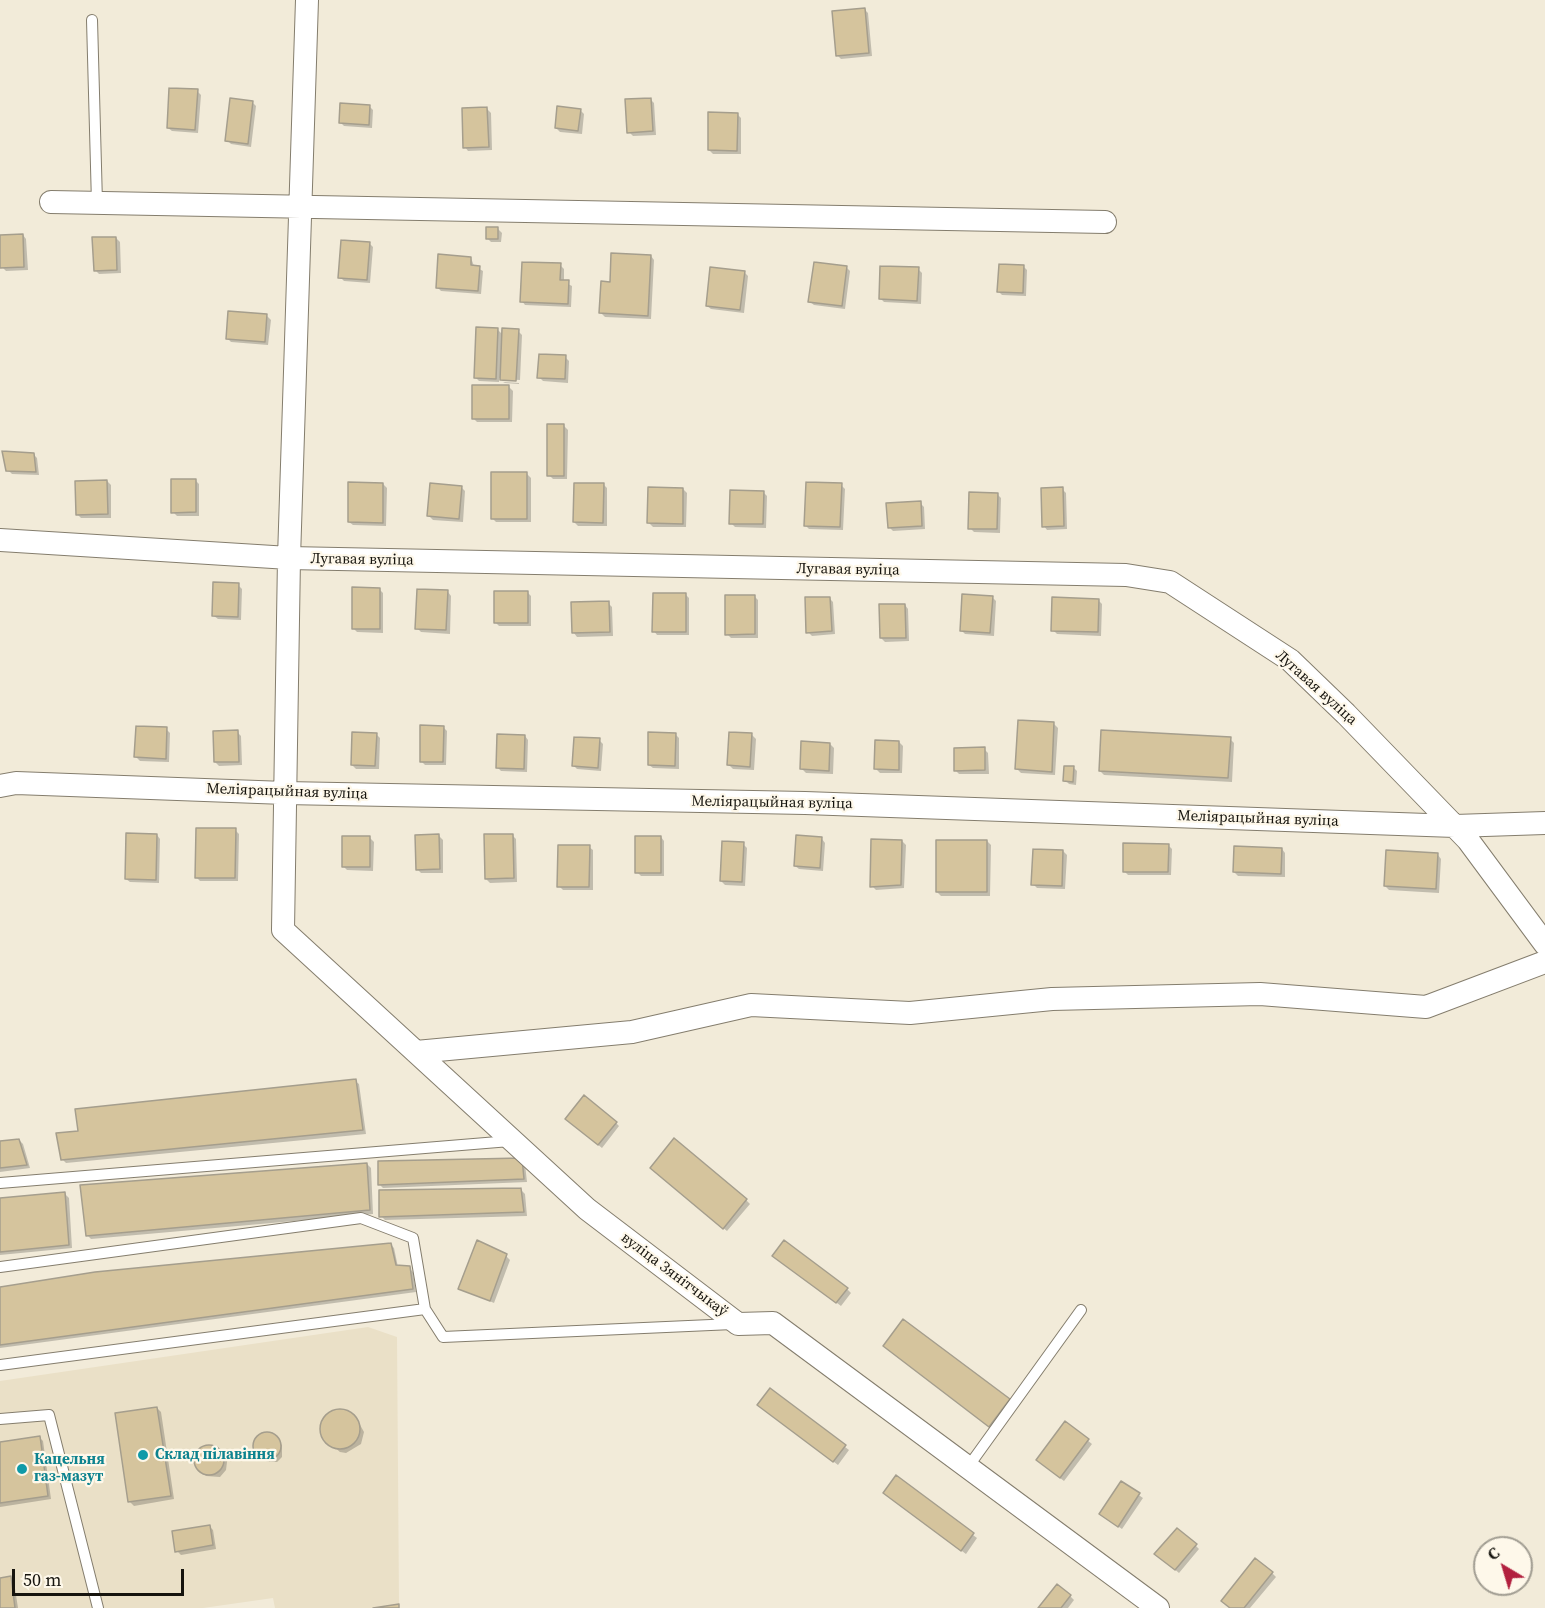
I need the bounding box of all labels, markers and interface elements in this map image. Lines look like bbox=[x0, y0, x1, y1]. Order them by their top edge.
street label: Лугавая вуліца bbox=[310, 550, 414, 570]
street label: Лугавая вуліца bbox=[796, 560, 900, 580]
street label: Лугавая вуліца bbox=[1272, 647, 1360, 729]
street label: Меліярацыйная вуліца bbox=[206, 780, 368, 804]
street label: Меліярацыйная вуліца bbox=[691, 793, 853, 813]
street label: Меліярацыйная вуліца bbox=[1177, 807, 1339, 831]
street label: вуліца Зянітчыкаў bbox=[617, 1229, 731, 1321]
place label: Склад пілавіння bbox=[155, 1446, 275, 1464]
marker: Склад пілавіння bbox=[136, 1448, 150, 1462]
place label: Кацельня газ-мазут bbox=[34, 1451, 105, 1486]
marker: Кацельня газ-мазут bbox=[15, 1462, 29, 1476]
north arrow bbox=[1473, 1536, 1533, 1596]
text: С bbox=[1482, 1542, 1504, 1565]
scale bar bbox=[15, 1557, 188, 1595]
text: 50 m bbox=[23, 1567, 61, 1592]

